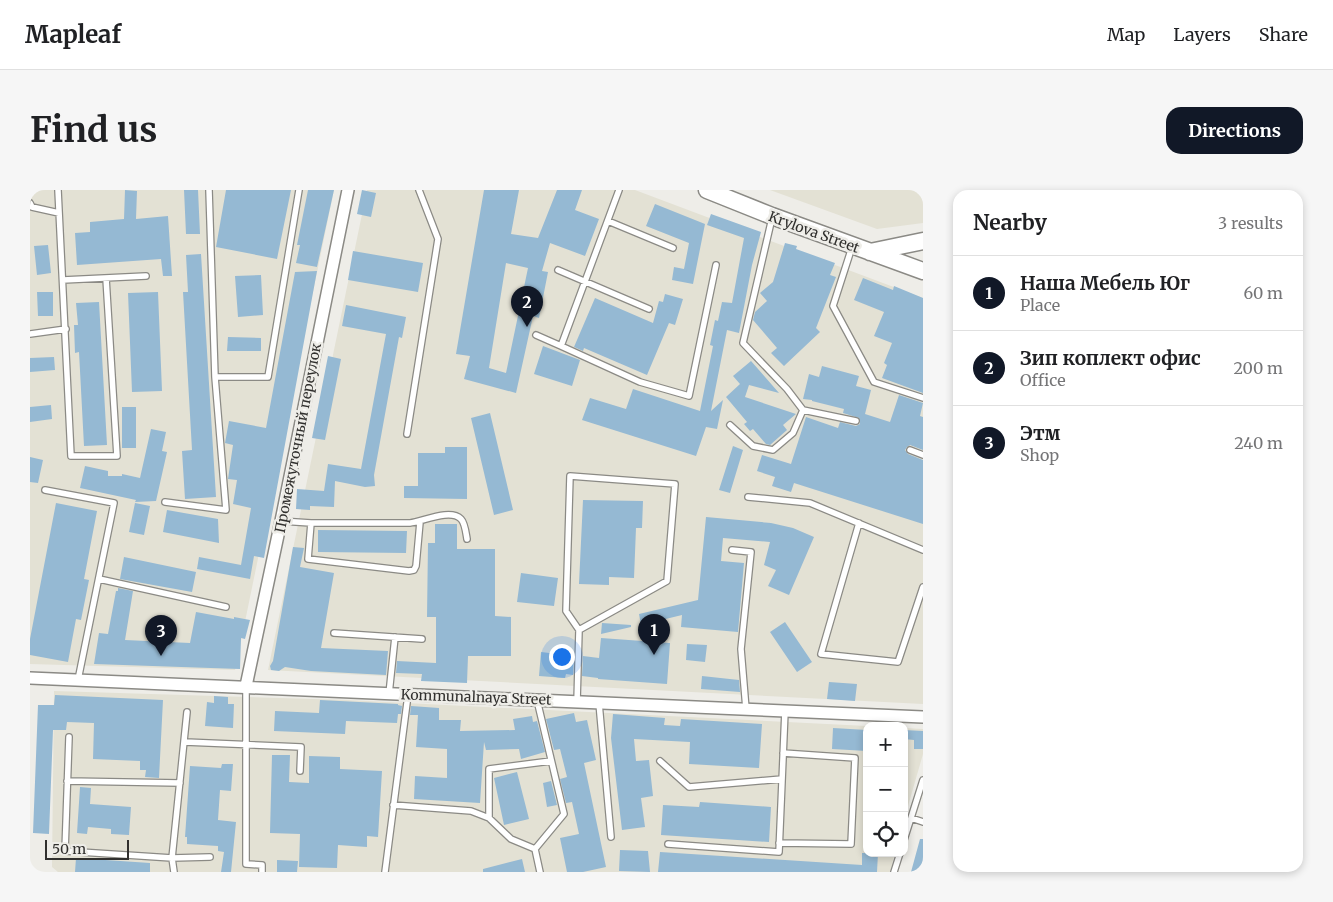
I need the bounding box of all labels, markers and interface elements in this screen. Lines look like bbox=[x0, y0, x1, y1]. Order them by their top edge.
text: Mapleaf bbox=[25, 19, 121, 50]
text: Map bbox=[1107, 23, 1145, 46]
text: Layers bbox=[1173, 23, 1231, 46]
text: Share bbox=[1259, 23, 1308, 46]
button: Directions bbox=[1166, 107, 1303, 154]
text: Find us bbox=[30, 108, 157, 152]
street label: Krylova Street bbox=[766, 207, 862, 257]
text: Nearby bbox=[973, 209, 1047, 236]
text: 3 results bbox=[1218, 213, 1283, 233]
text: Наша Мебель Юг bbox=[1020, 271, 1190, 295]
text: 1 bbox=[985, 283, 993, 303]
text: 60 m bbox=[1243, 283, 1283, 303]
pin: 2 bbox=[511, 286, 543, 327]
text: Place bbox=[1020, 295, 1060, 315]
street label: Промежуточный переулок bbox=[271, 341, 325, 534]
text: Зип коплект офис bbox=[1020, 346, 1201, 370]
text: 2 bbox=[984, 358, 994, 378]
text: 200 m bbox=[1233, 358, 1283, 378]
text: Office bbox=[1020, 370, 1066, 390]
text: Этм bbox=[1020, 421, 1060, 445]
text: 3 bbox=[984, 433, 994, 453]
text: 240 m bbox=[1234, 433, 1283, 453]
text: Shop bbox=[1020, 445, 1059, 465]
pin: 1 bbox=[638, 614, 670, 655]
pin: 3 bbox=[145, 615, 177, 656]
your location bbox=[549, 644, 575, 670]
street label: Kommunalnaya Street bbox=[400, 685, 552, 709]
map controls bbox=[863, 722, 908, 857]
button: + bbox=[863, 722, 908, 767]
button: − bbox=[863, 767, 908, 812]
button: locate bbox=[863, 812, 908, 857]
scale bar bbox=[45, 837, 129, 860]
text: 50 m bbox=[52, 840, 86, 858]

